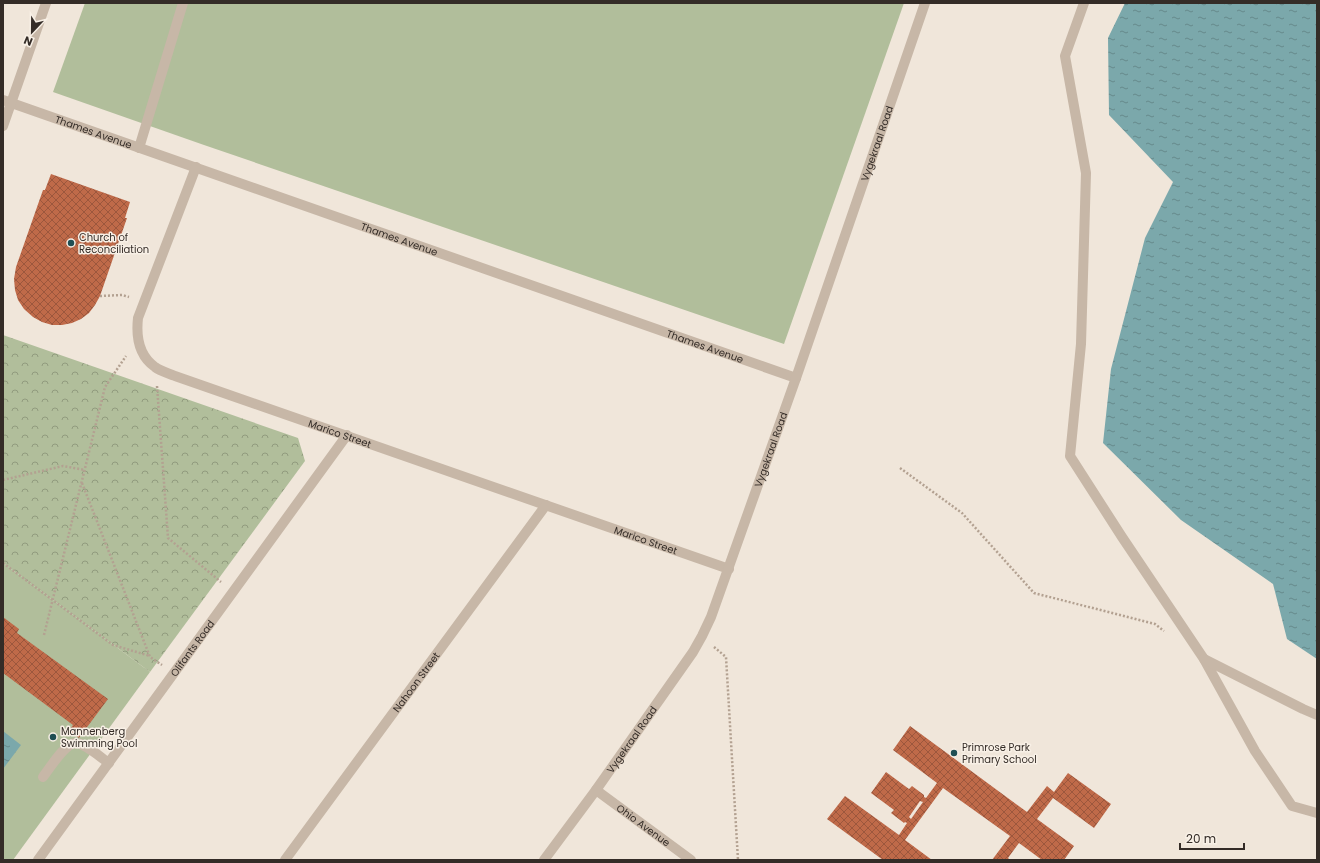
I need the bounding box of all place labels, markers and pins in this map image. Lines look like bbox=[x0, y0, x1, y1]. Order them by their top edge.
place label: Church of Reconciliation bbox=[79, 230, 149, 257]
marker: Church of Reconciliation bbox=[66, 238, 76, 248]
place label: Mannenberg Swimming Pool bbox=[61, 724, 137, 751]
marker: Mannenberg Swimming Pool bbox=[48, 732, 58, 742]
place label: Primrose Park Primary School bbox=[962, 740, 1037, 767]
marker: Primrose Park Primary School bbox=[949, 748, 959, 758]

